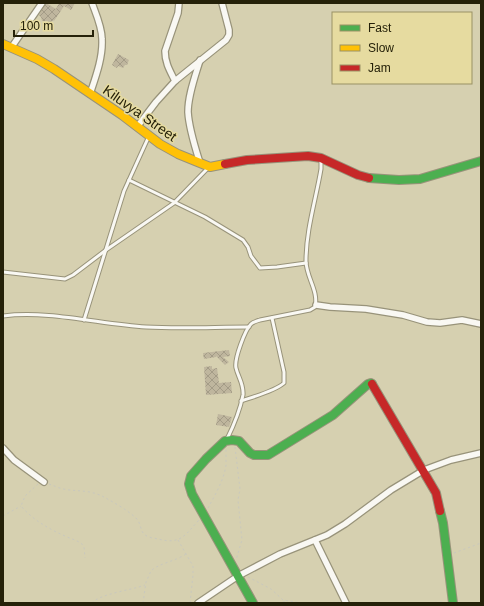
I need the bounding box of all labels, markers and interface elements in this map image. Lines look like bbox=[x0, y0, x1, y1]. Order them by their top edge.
scale bar bbox=[14, 12, 93, 38]
legend bbox=[332, 12, 472, 84]
text: 100 m bbox=[20, 19, 53, 33]
text: Fast bbox=[368, 21, 392, 35]
text: Slow bbox=[368, 41, 394, 55]
text: Jam bbox=[368, 61, 391, 75]
street label: Kiluvya Street bbox=[100, 82, 180, 144]

